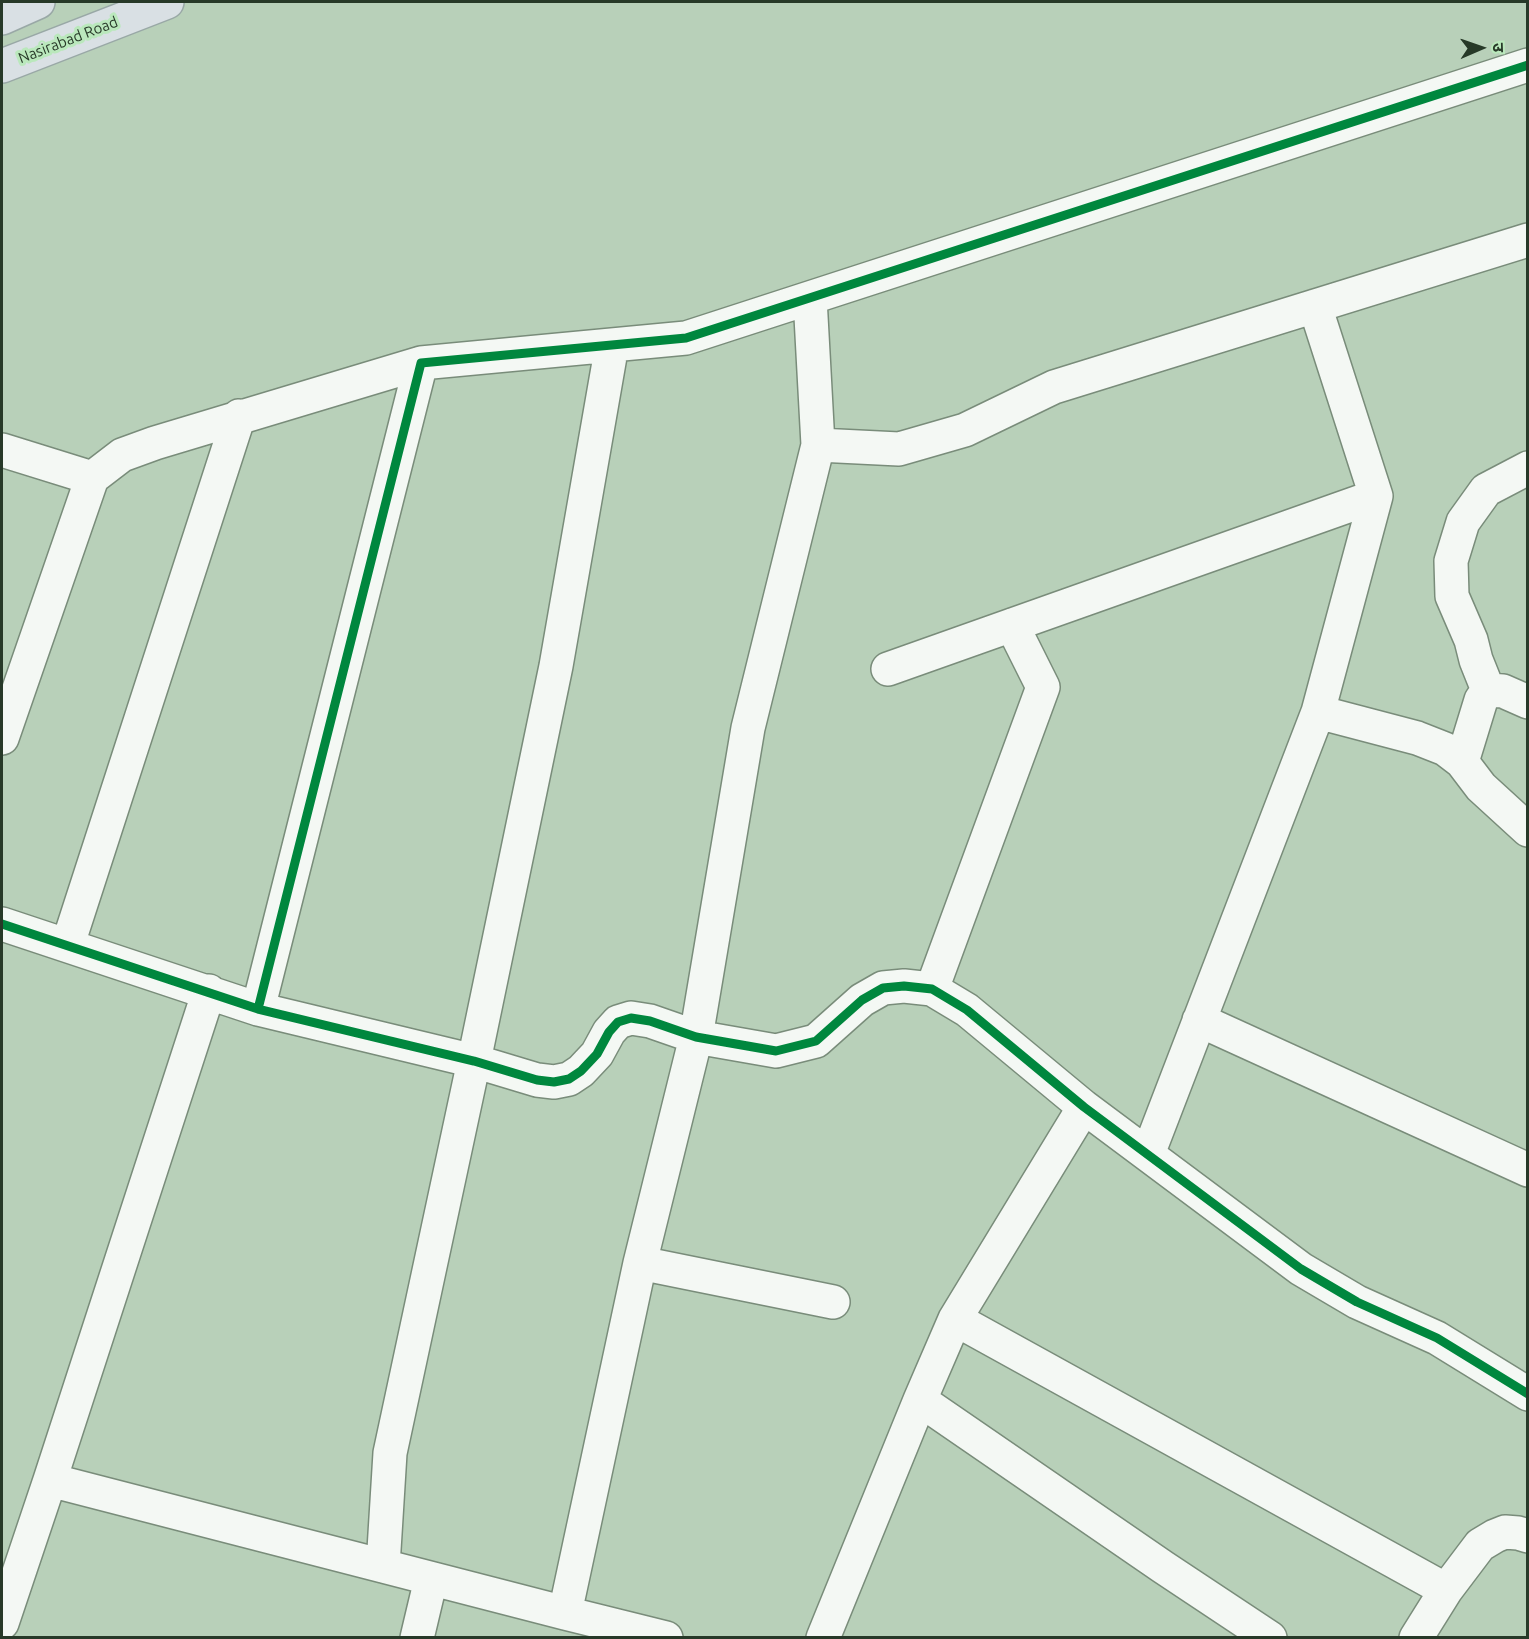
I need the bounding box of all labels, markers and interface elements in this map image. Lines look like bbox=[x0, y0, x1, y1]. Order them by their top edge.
street label: Nasirabad Road bbox=[16, 13, 120, 67]
north arrow bbox=[1451, 18, 1511, 78]
text: उ bbox=[1490, 42, 1508, 52]

